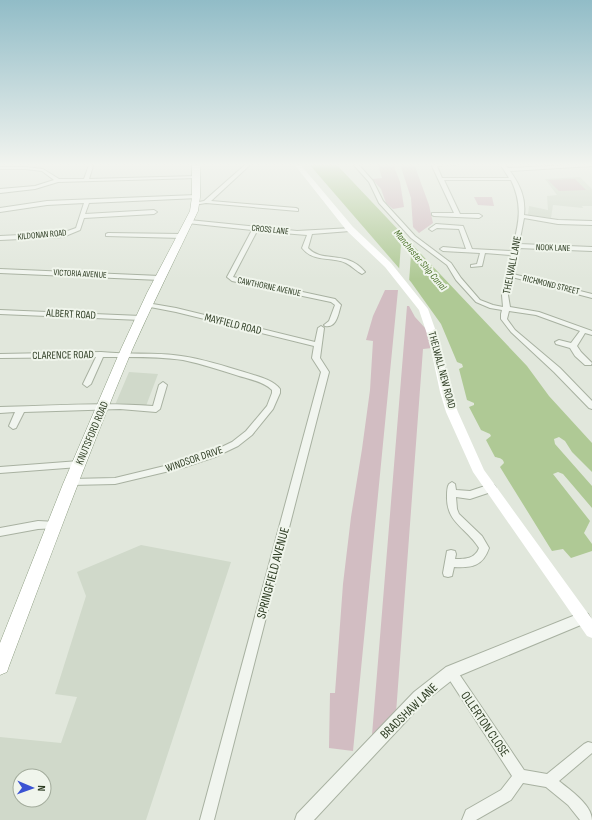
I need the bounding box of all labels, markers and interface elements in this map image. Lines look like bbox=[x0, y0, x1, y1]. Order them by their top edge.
street label: CROSS LANE bbox=[251, 223, 289, 237]
street label: KILDONAN ROAD bbox=[17, 227, 67, 243]
water label: Manchester Ship Canal bbox=[391, 227, 450, 294]
street label: THELWALL LANE bbox=[500, 235, 524, 295]
street label: NOOK LANE bbox=[536, 242, 571, 254]
street label: VICTORIA AVENUE bbox=[53, 267, 107, 281]
street label: RICHMOND STREET bbox=[522, 273, 581, 297]
street label: CAWTHORNE AVENUE bbox=[236, 275, 302, 299]
street label: ALBERT ROAD bbox=[45, 306, 96, 322]
street label: MAYFIELD ROAD bbox=[203, 311, 263, 337]
street label: THELWALL NEW ROAD bbox=[425, 330, 459, 410]
street label: CLARENCE ROAD bbox=[32, 348, 94, 362]
street label: KNUTSFORD ROAD bbox=[73, 399, 111, 467]
street label: WINDSOR DRIVE bbox=[164, 443, 224, 475]
street label: SPRINGFIELD AVENUE bbox=[253, 526, 293, 620]
street label: BRADSHAW LANE bbox=[377, 680, 441, 742]
street label: OLLERTON CLOSE bbox=[457, 688, 513, 760]
north arrow bbox=[12, 768, 52, 808]
text: N bbox=[35, 785, 48, 792]

